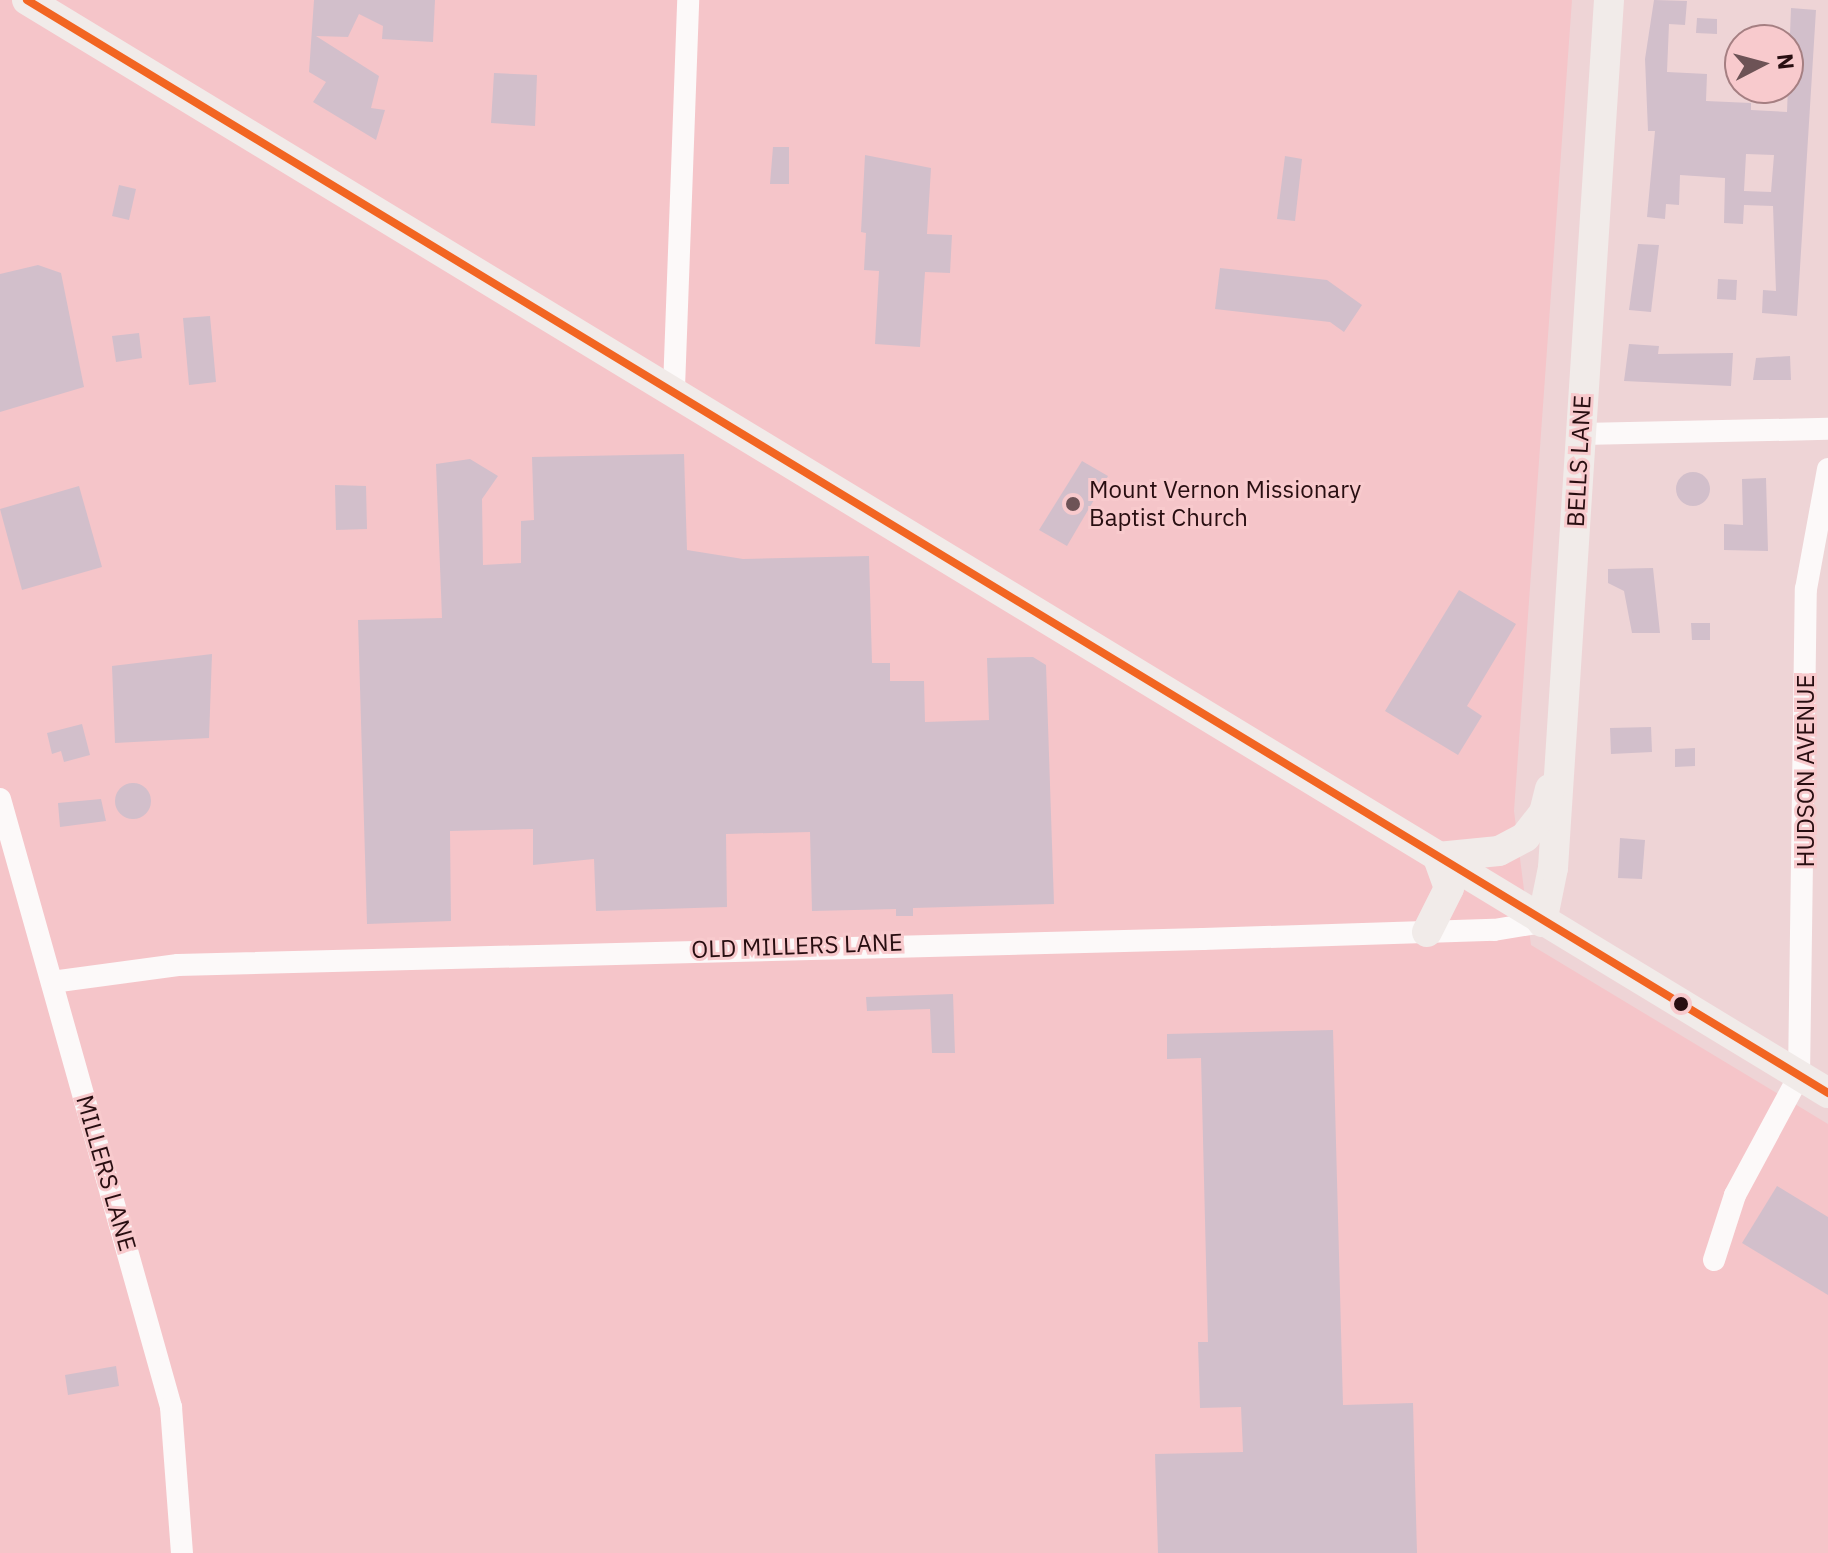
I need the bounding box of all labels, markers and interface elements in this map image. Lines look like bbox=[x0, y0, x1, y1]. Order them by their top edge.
north arrow bbox=[1724, 24, 1804, 104]
text: N bbox=[1771, 52, 1802, 71]
street label: BELLS LANE bbox=[1561, 394, 1597, 528]
place label: Mount Vernon Missionary Baptist Church bbox=[1089, 476, 1361, 532]
marker: Mount Vernon Missionary Baptist Church bbox=[1064, 495, 1082, 513]
street label: HUDSON AVENUE bbox=[1792, 674, 1820, 868]
street label: OLD MILLERS LANE bbox=[691, 928, 903, 964]
unlabelled marker bbox=[1673, 996, 1689, 1012]
street label: MILLERS LANE bbox=[70, 1092, 142, 1254]

